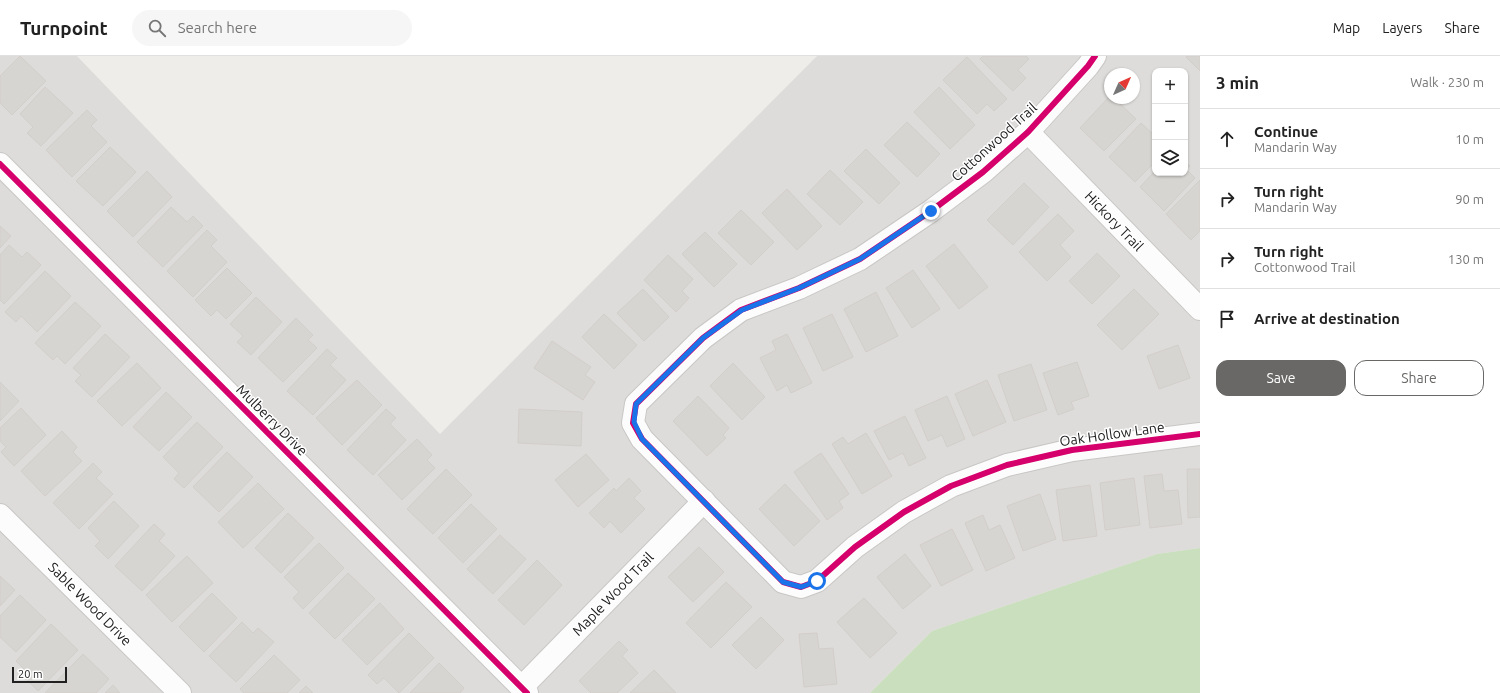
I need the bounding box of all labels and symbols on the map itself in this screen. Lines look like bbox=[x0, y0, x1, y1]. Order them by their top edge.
north arrow bbox=[1104, 68, 1140, 104]
street label: Cottonwood Trail bbox=[948, 99, 1040, 185]
street label: Hickory Trail bbox=[1081, 188, 1147, 255]
route end bbox=[922, 202, 940, 220]
street label: Mulberry Drive bbox=[233, 381, 311, 459]
street label: Oak Hollow Lane bbox=[1058, 419, 1166, 449]
street label: Maple Wood Trail bbox=[569, 549, 657, 639]
street label: Sable Wood Drive bbox=[45, 559, 135, 649]
route start bbox=[808, 572, 826, 590]
scale bar bbox=[12, 665, 67, 684]

